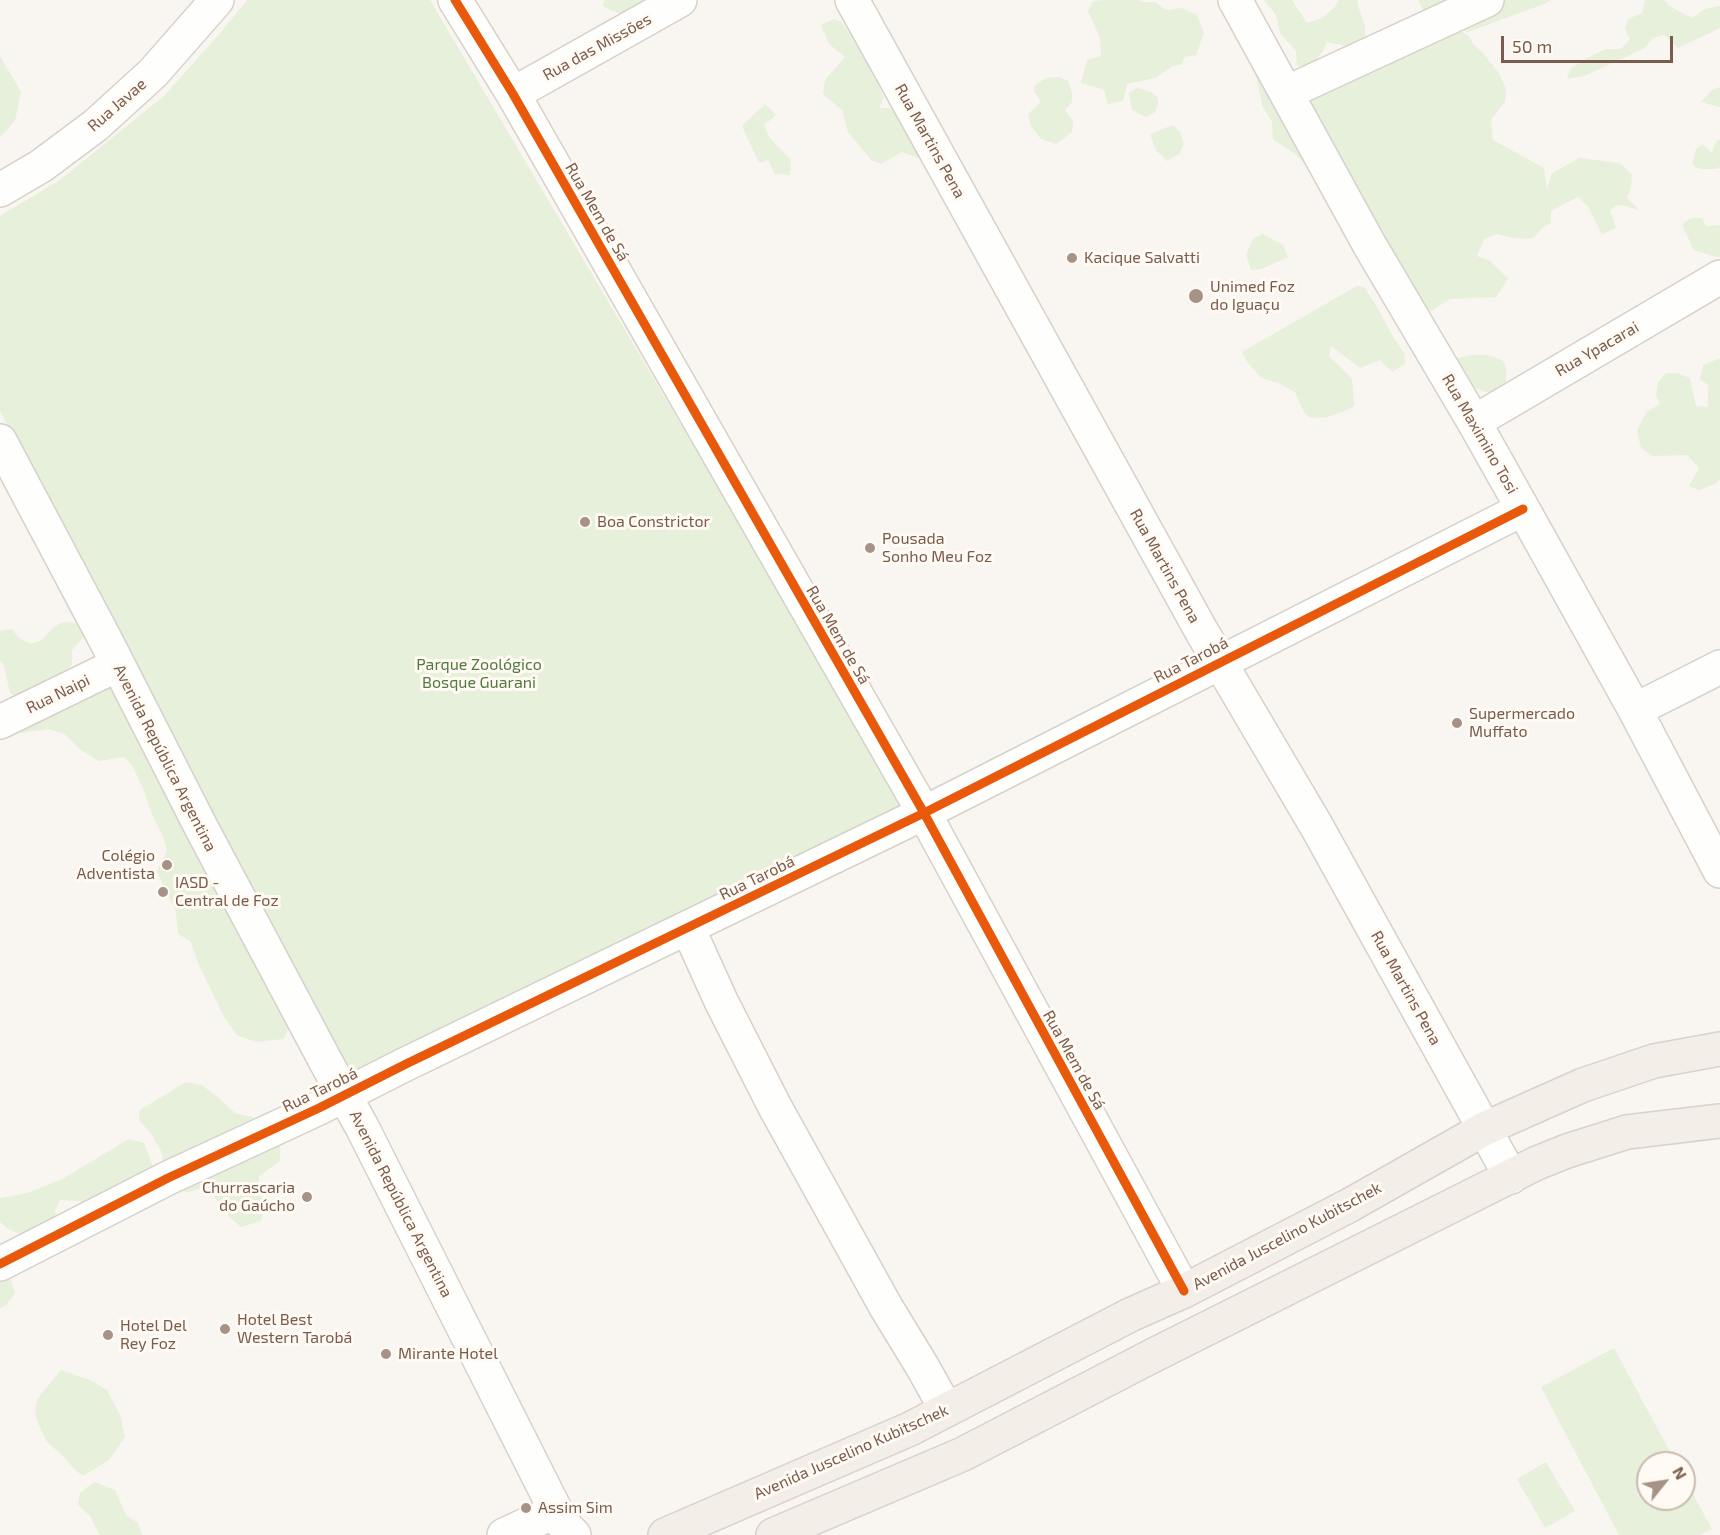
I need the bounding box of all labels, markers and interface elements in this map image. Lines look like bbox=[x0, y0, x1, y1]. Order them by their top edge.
street label: Rua das Missões bbox=[539, 9, 655, 85]
scale bar bbox=[1504, 24, 1676, 62]
text: 50 m bbox=[1512, 35, 1552, 57]
street label: Rua Javae bbox=[84, 74, 150, 136]
street label: Rua Martins Pena bbox=[891, 81, 969, 201]
street label: Rua Mem de Sá bbox=[561, 159, 633, 265]
place label: Kacique Salvatti bbox=[1084, 248, 1200, 268]
marker: Kacique Salvatti bbox=[1065, 251, 1079, 265]
place label: Unimed Foz do Iguaçu bbox=[1210, 277, 1295, 315]
marker: Unimed Foz do Iguaçu bbox=[1187, 287, 1205, 305]
street label: Rua Ypacarai bbox=[1552, 317, 1642, 381]
street label: Rua Maximino Tosi bbox=[1438, 371, 1522, 497]
street label: Rua Martins Pena bbox=[1126, 506, 1204, 626]
place label: Boa Constrictor bbox=[597, 512, 710, 532]
marker: Boa Constrictor bbox=[578, 515, 592, 529]
place label: Pousada Sonho Meu Foz bbox=[882, 529, 992, 567]
marker: Pousada Sonho Meu Foz bbox=[863, 541, 877, 555]
street label: Rua Mem de Sá bbox=[802, 582, 874, 688]
street label: Rua Tarobá bbox=[1150, 633, 1232, 687]
park label: Parque Zoológico Bosque Guarani bbox=[416, 655, 542, 693]
street label: Avenida República Argentina bbox=[109, 661, 221, 855]
street label: Rua Naipi bbox=[23, 670, 93, 718]
place label: Supermercado Muffato bbox=[1469, 704, 1575, 742]
marker: Supermercado Muffato bbox=[1450, 716, 1464, 730]
place label: Colégio Adventista bbox=[77, 846, 155, 884]
street label: Rua Tarobá bbox=[716, 852, 798, 904]
marker: Colégio Adventista bbox=[160, 858, 174, 872]
place label: IASD - Central de Foz bbox=[175, 873, 279, 911]
marker: IASD - Central de Foz bbox=[156, 885, 170, 899]
street label: Rua Martins Pena bbox=[1367, 928, 1445, 1048]
street label: Rua Mem de Sá bbox=[1039, 1007, 1109, 1113]
street label: Rua Tarobá bbox=[279, 1064, 361, 1116]
street label: Avenida República Argentina bbox=[345, 1107, 457, 1301]
place label: Churrascaria do Gaúcho bbox=[202, 1178, 295, 1216]
street label: Avenida Juscelino Kubitschek bbox=[1189, 1178, 1385, 1294]
marker: Churrascaria do Gaúcho bbox=[300, 1190, 314, 1204]
place label: Hotel Best Western Tarobá bbox=[237, 1310, 352, 1348]
place label: Hotel Del Rey Foz bbox=[120, 1316, 187, 1354]
marker: Hotel Best Western Tarobá bbox=[218, 1322, 232, 1336]
marker: Hotel Del Rey Foz bbox=[101, 1328, 115, 1342]
place label: Mirante Hotel bbox=[398, 1344, 498, 1364]
marker: Mirante Hotel bbox=[379, 1347, 393, 1361]
street label: Avenida Juscelino Kubitschek bbox=[751, 1400, 951, 1504]
north arrow bbox=[1636, 1451, 1696, 1511]
text: N bbox=[1669, 1463, 1691, 1483]
place label: Assim Sim bbox=[538, 1498, 613, 1518]
marker: Assim Sim bbox=[519, 1501, 533, 1515]

